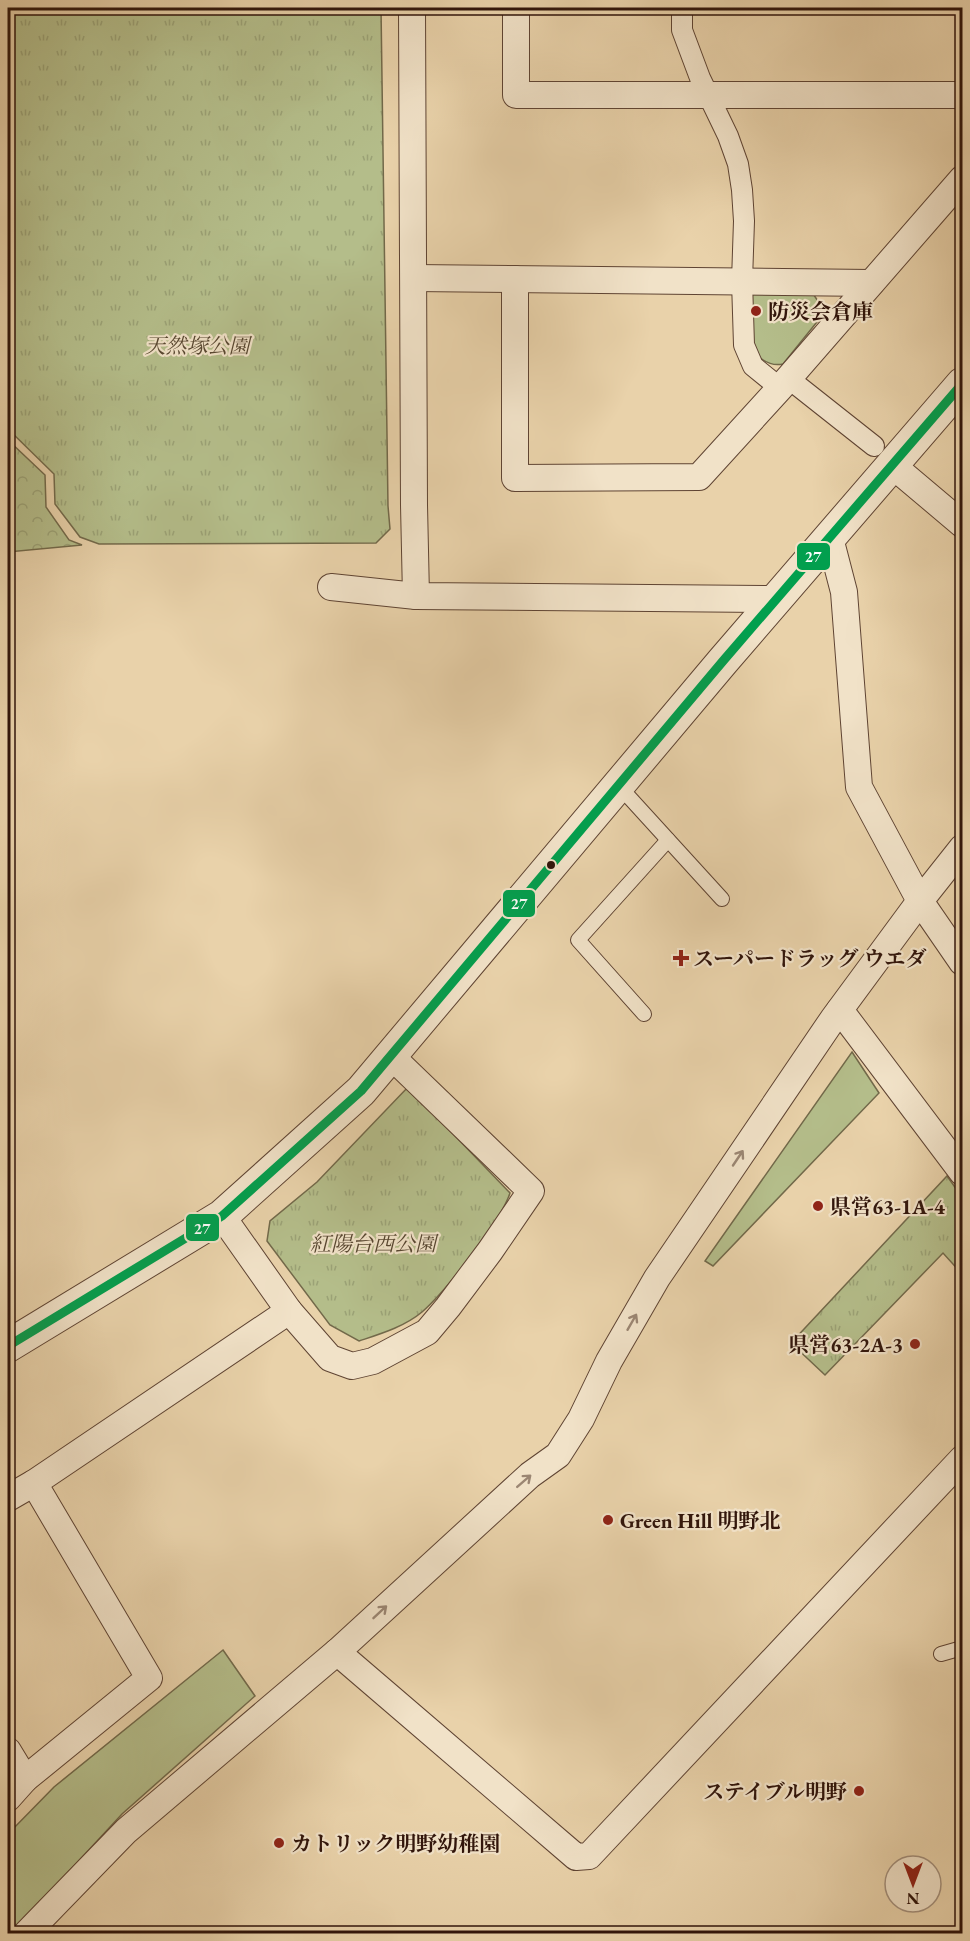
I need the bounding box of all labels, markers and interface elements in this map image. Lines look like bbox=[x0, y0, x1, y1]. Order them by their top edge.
place label: 防災会倉庫 bbox=[768, 298, 873, 325]
marker: 防災会倉庫 bbox=[749, 304, 763, 318]
park label: 天然塚公園 bbox=[145, 332, 252, 359]
line badge: 27 bbox=[796, 542, 831, 571]
text: 27 bbox=[805, 546, 822, 567]
unlabelled marker bbox=[545, 859, 557, 871]
line badge: 27 bbox=[502, 889, 536, 918]
text: 27 bbox=[511, 893, 528, 914]
place label: スーパードラッグ ウエダ bbox=[693, 945, 926, 972]
marker: スーパードラッグ ウエダ bbox=[674, 951, 688, 965]
one-way arrow bbox=[732, 1151, 744, 1167]
place label: 県営63-1A-4 bbox=[830, 1193, 946, 1220]
marker: 県営63-1A-4 bbox=[811, 1199, 825, 1213]
line badge: 27 bbox=[185, 1213, 220, 1242]
text: 27 bbox=[194, 1218, 211, 1239]
park label: 紅陽台西公園 bbox=[310, 1230, 439, 1257]
one-way arrow bbox=[626, 1314, 638, 1331]
place label: 県営63-2A-3 bbox=[788, 1331, 903, 1358]
marker: 県営63-2A-3 bbox=[908, 1337, 922, 1351]
one-way arrow bbox=[516, 1474, 531, 1488]
place label: Green Hill 明野北 bbox=[620, 1507, 781, 1534]
marker: Green Hill 明野北 bbox=[601, 1513, 615, 1527]
one-way arrow bbox=[372, 1605, 387, 1619]
place label: ステイブル明野 bbox=[703, 1778, 847, 1805]
marker: ステイブル明野 bbox=[852, 1784, 866, 1798]
place label: カトリック明野幼稚園 bbox=[291, 1830, 500, 1857]
marker: カトリック明野幼稚園 bbox=[272, 1836, 286, 1850]
north arrow bbox=[883, 1854, 943, 1914]
text: N bbox=[906, 1888, 919, 1909]

